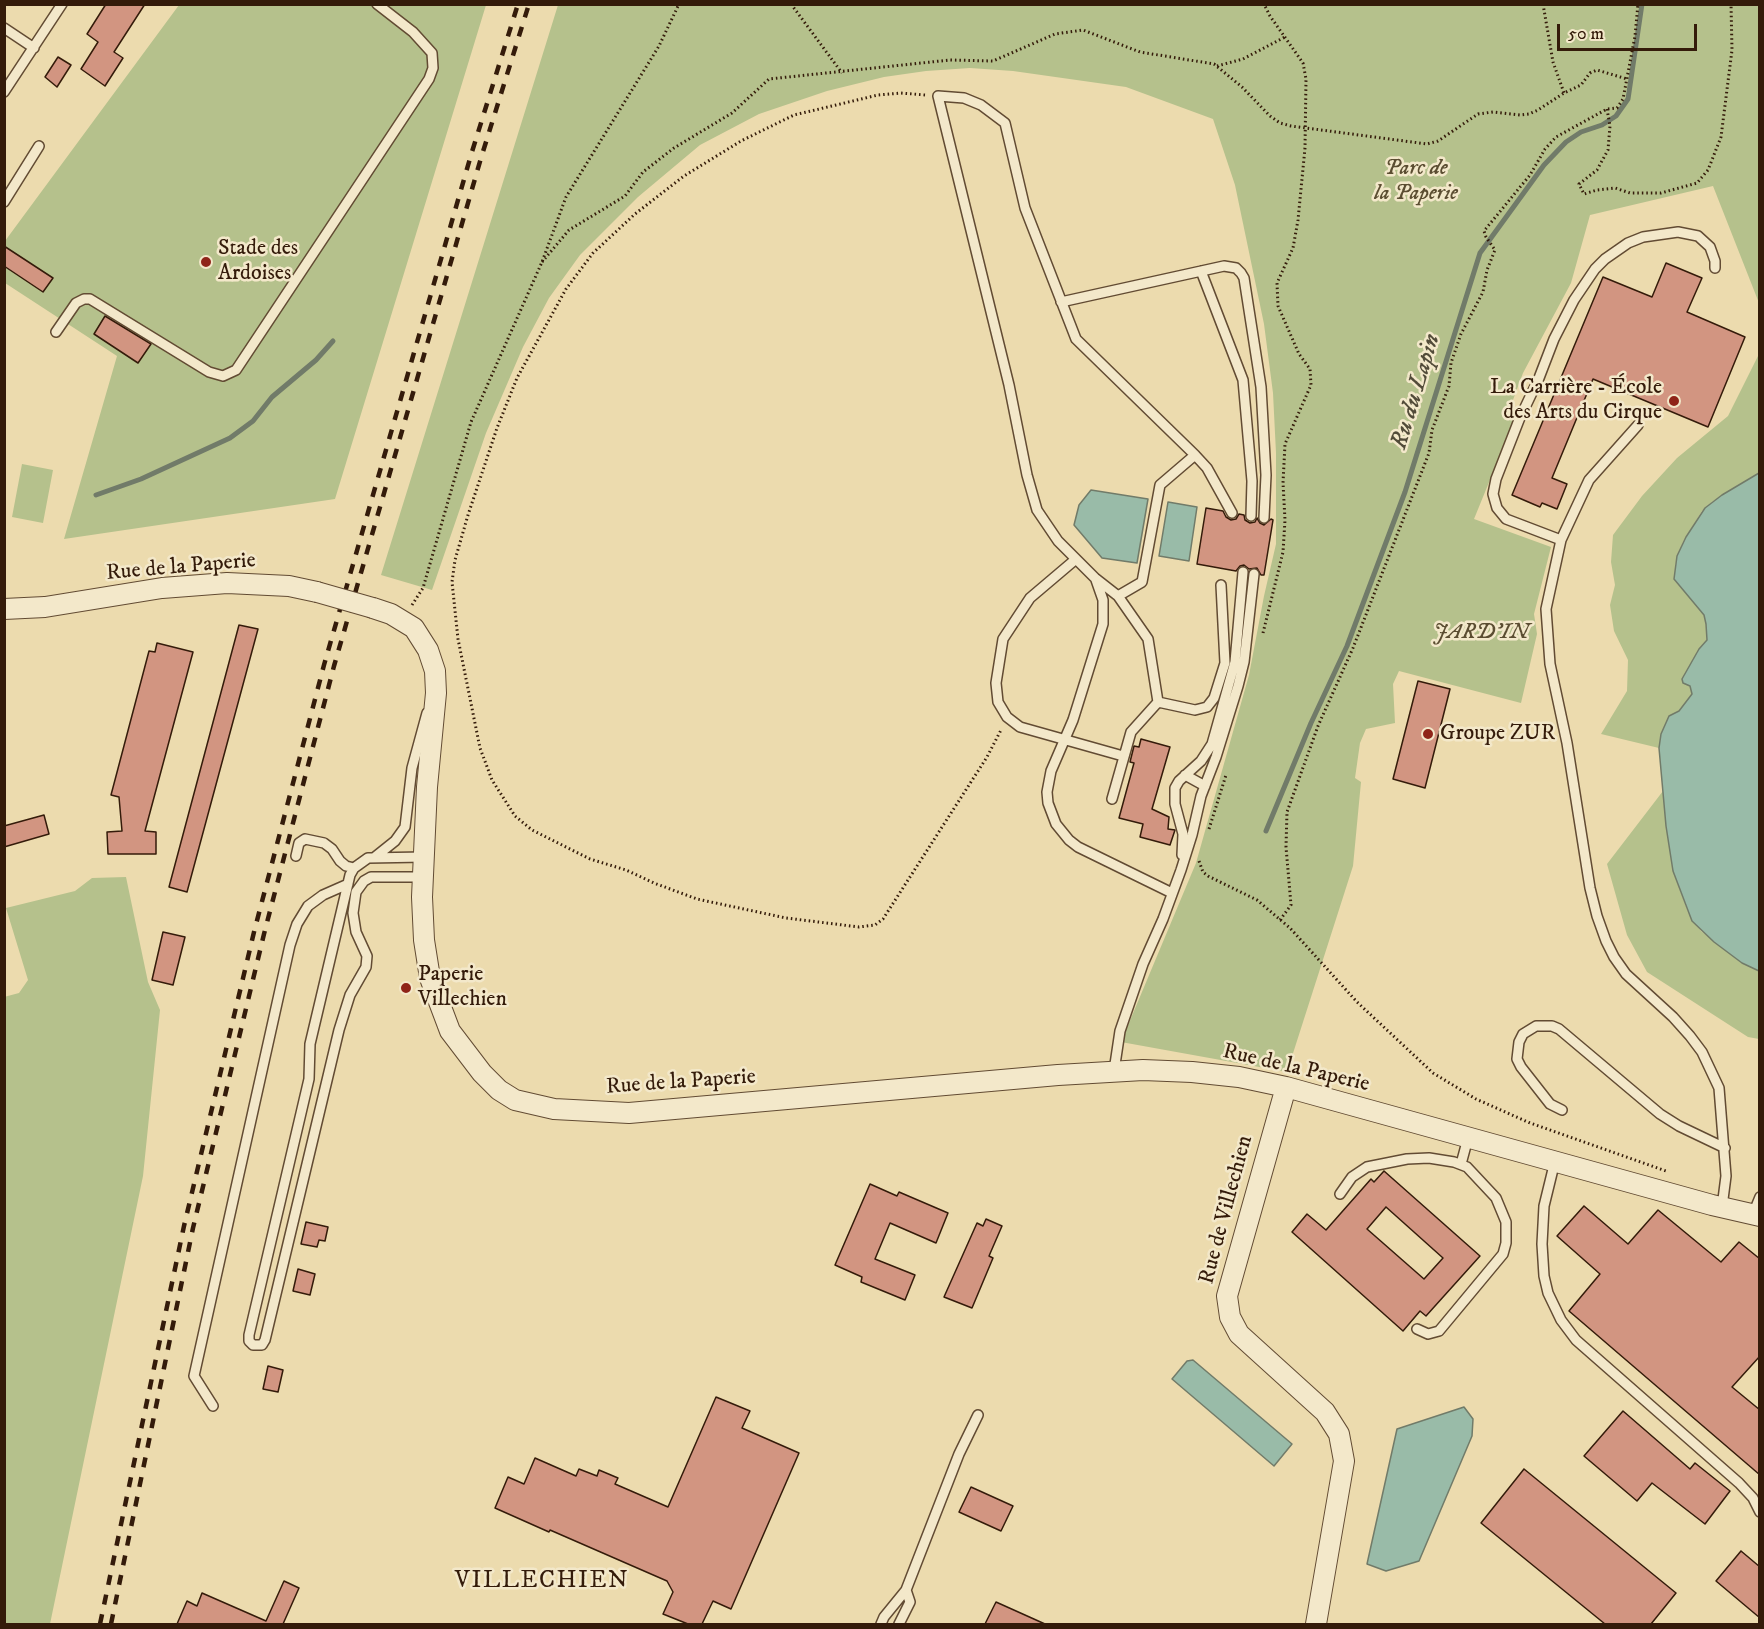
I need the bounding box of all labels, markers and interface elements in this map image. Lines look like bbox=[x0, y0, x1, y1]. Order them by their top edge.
scale bar bbox=[1560, 12, 1700, 50]
text: 50 m bbox=[1568, 23, 1604, 45]
park label: Parc de la Paperie bbox=[1374, 156, 1458, 208]
place label: Stade des Ardoises bbox=[218, 236, 298, 288]
marker: Stade des Ardoises bbox=[199, 255, 213, 269]
water label: Ru du Lapin bbox=[1386, 331, 1448, 453]
place label: La Carrière - École des Arts du Cirque bbox=[1490, 375, 1662, 427]
marker: La Carrière - École des Arts du Cirque bbox=[1667, 394, 1681, 408]
street label: Rue de la Paperie bbox=[105, 548, 257, 588]
park label: JARD'IN bbox=[1433, 620, 1529, 646]
place label: Groupe ZUR bbox=[1440, 721, 1555, 747]
marker: Groupe ZUR bbox=[1421, 727, 1435, 741]
place label: Paperie Villechien bbox=[418, 962, 507, 1014]
marker: Paperie Villechien bbox=[399, 981, 413, 995]
street label: Rue de la Paperie bbox=[1220, 1039, 1372, 1099]
street label: Rue de la Paperie bbox=[605, 1065, 757, 1101]
street label: Rue de Villechien bbox=[1194, 1133, 1260, 1287]
district label: VILLECHIEN bbox=[455, 1568, 629, 1596]

